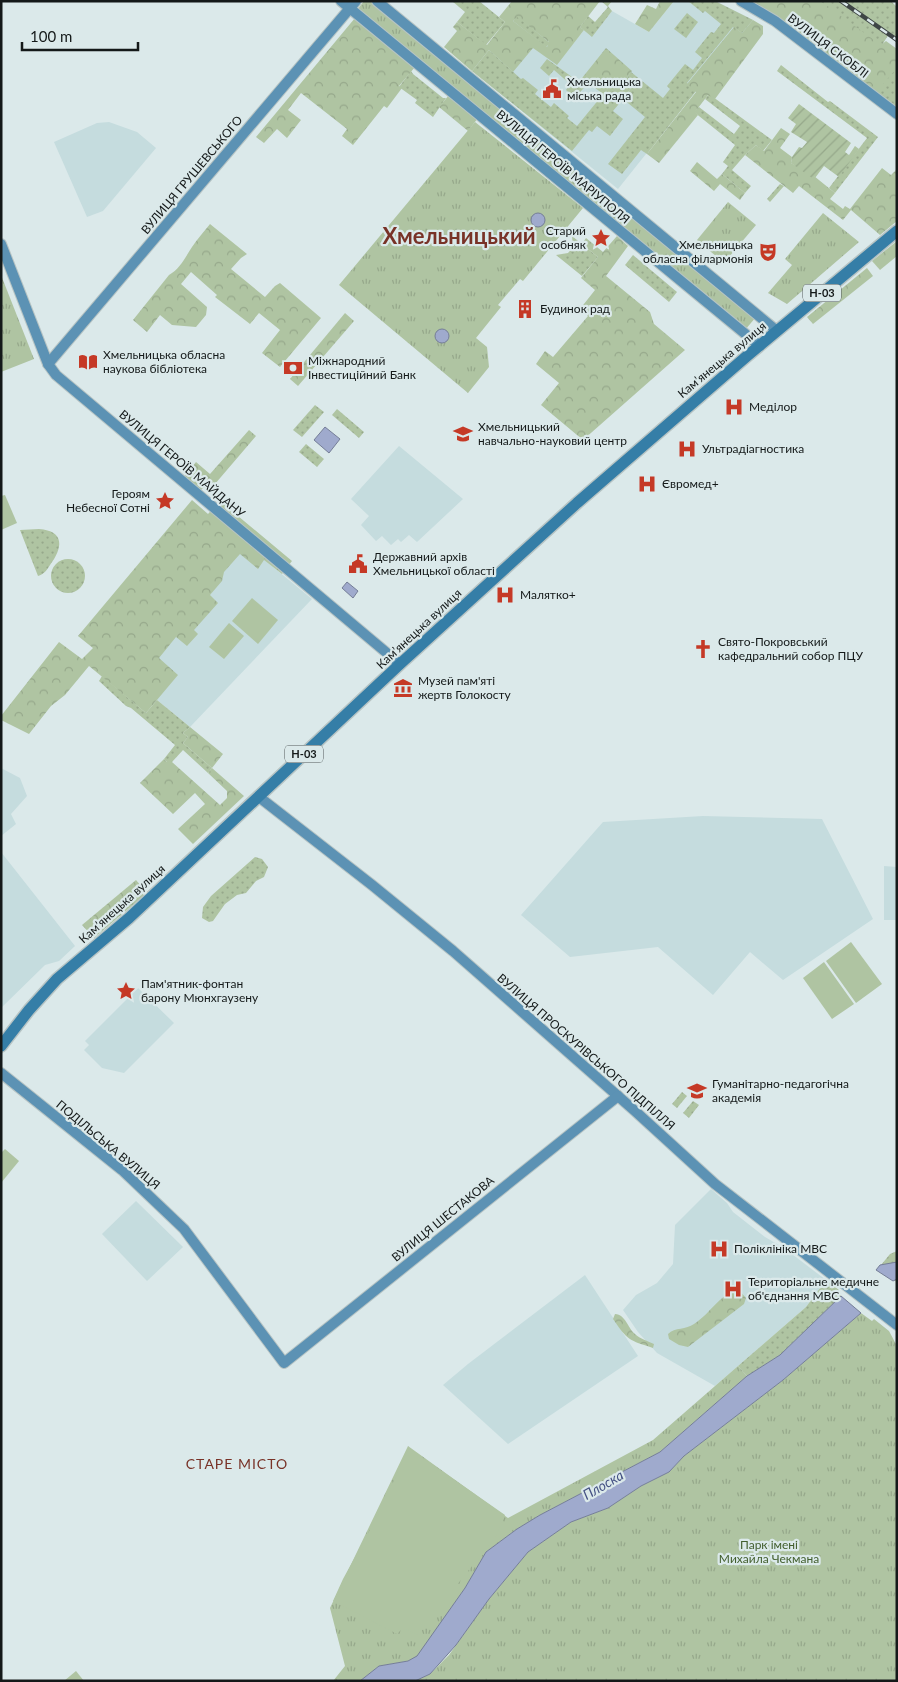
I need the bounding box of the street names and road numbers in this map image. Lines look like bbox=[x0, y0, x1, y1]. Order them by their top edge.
street label: ВУЛИЦЯ СКОБЛІ bbox=[785, 10, 872, 81]
street label: ВУЛИЦЯ ГЕРОЇВ МАРІУПОЛЯ bbox=[494, 106, 633, 227]
street label: ВУЛИЦЯ ГРУШЕВСЬКОГО bbox=[138, 112, 246, 237]
road number: Н-03 bbox=[803, 284, 841, 302]
street label: Камʼянецька вулиця bbox=[674, 318, 769, 401]
street label: ВУЛИЦЯ ГЕРОЇВ МАЙДАНУ bbox=[116, 407, 249, 521]
street label: Камʼянецька вулиця bbox=[373, 585, 464, 672]
road number: Н-03 bbox=[285, 746, 323, 762]
street label: Камʼянецька вулиця bbox=[76, 861, 168, 946]
street label: ВУЛИЦЯ ПРОСКУРІВСЬКОГО ПІДПІЛЛЯ bbox=[494, 970, 678, 1133]
street label: ПОДІЛЬСЬКА ВУЛИЦЯ bbox=[53, 1097, 163, 1192]
street label: ВУЛИЦЯ ШЕСТАКОВА bbox=[388, 1172, 498, 1265]

